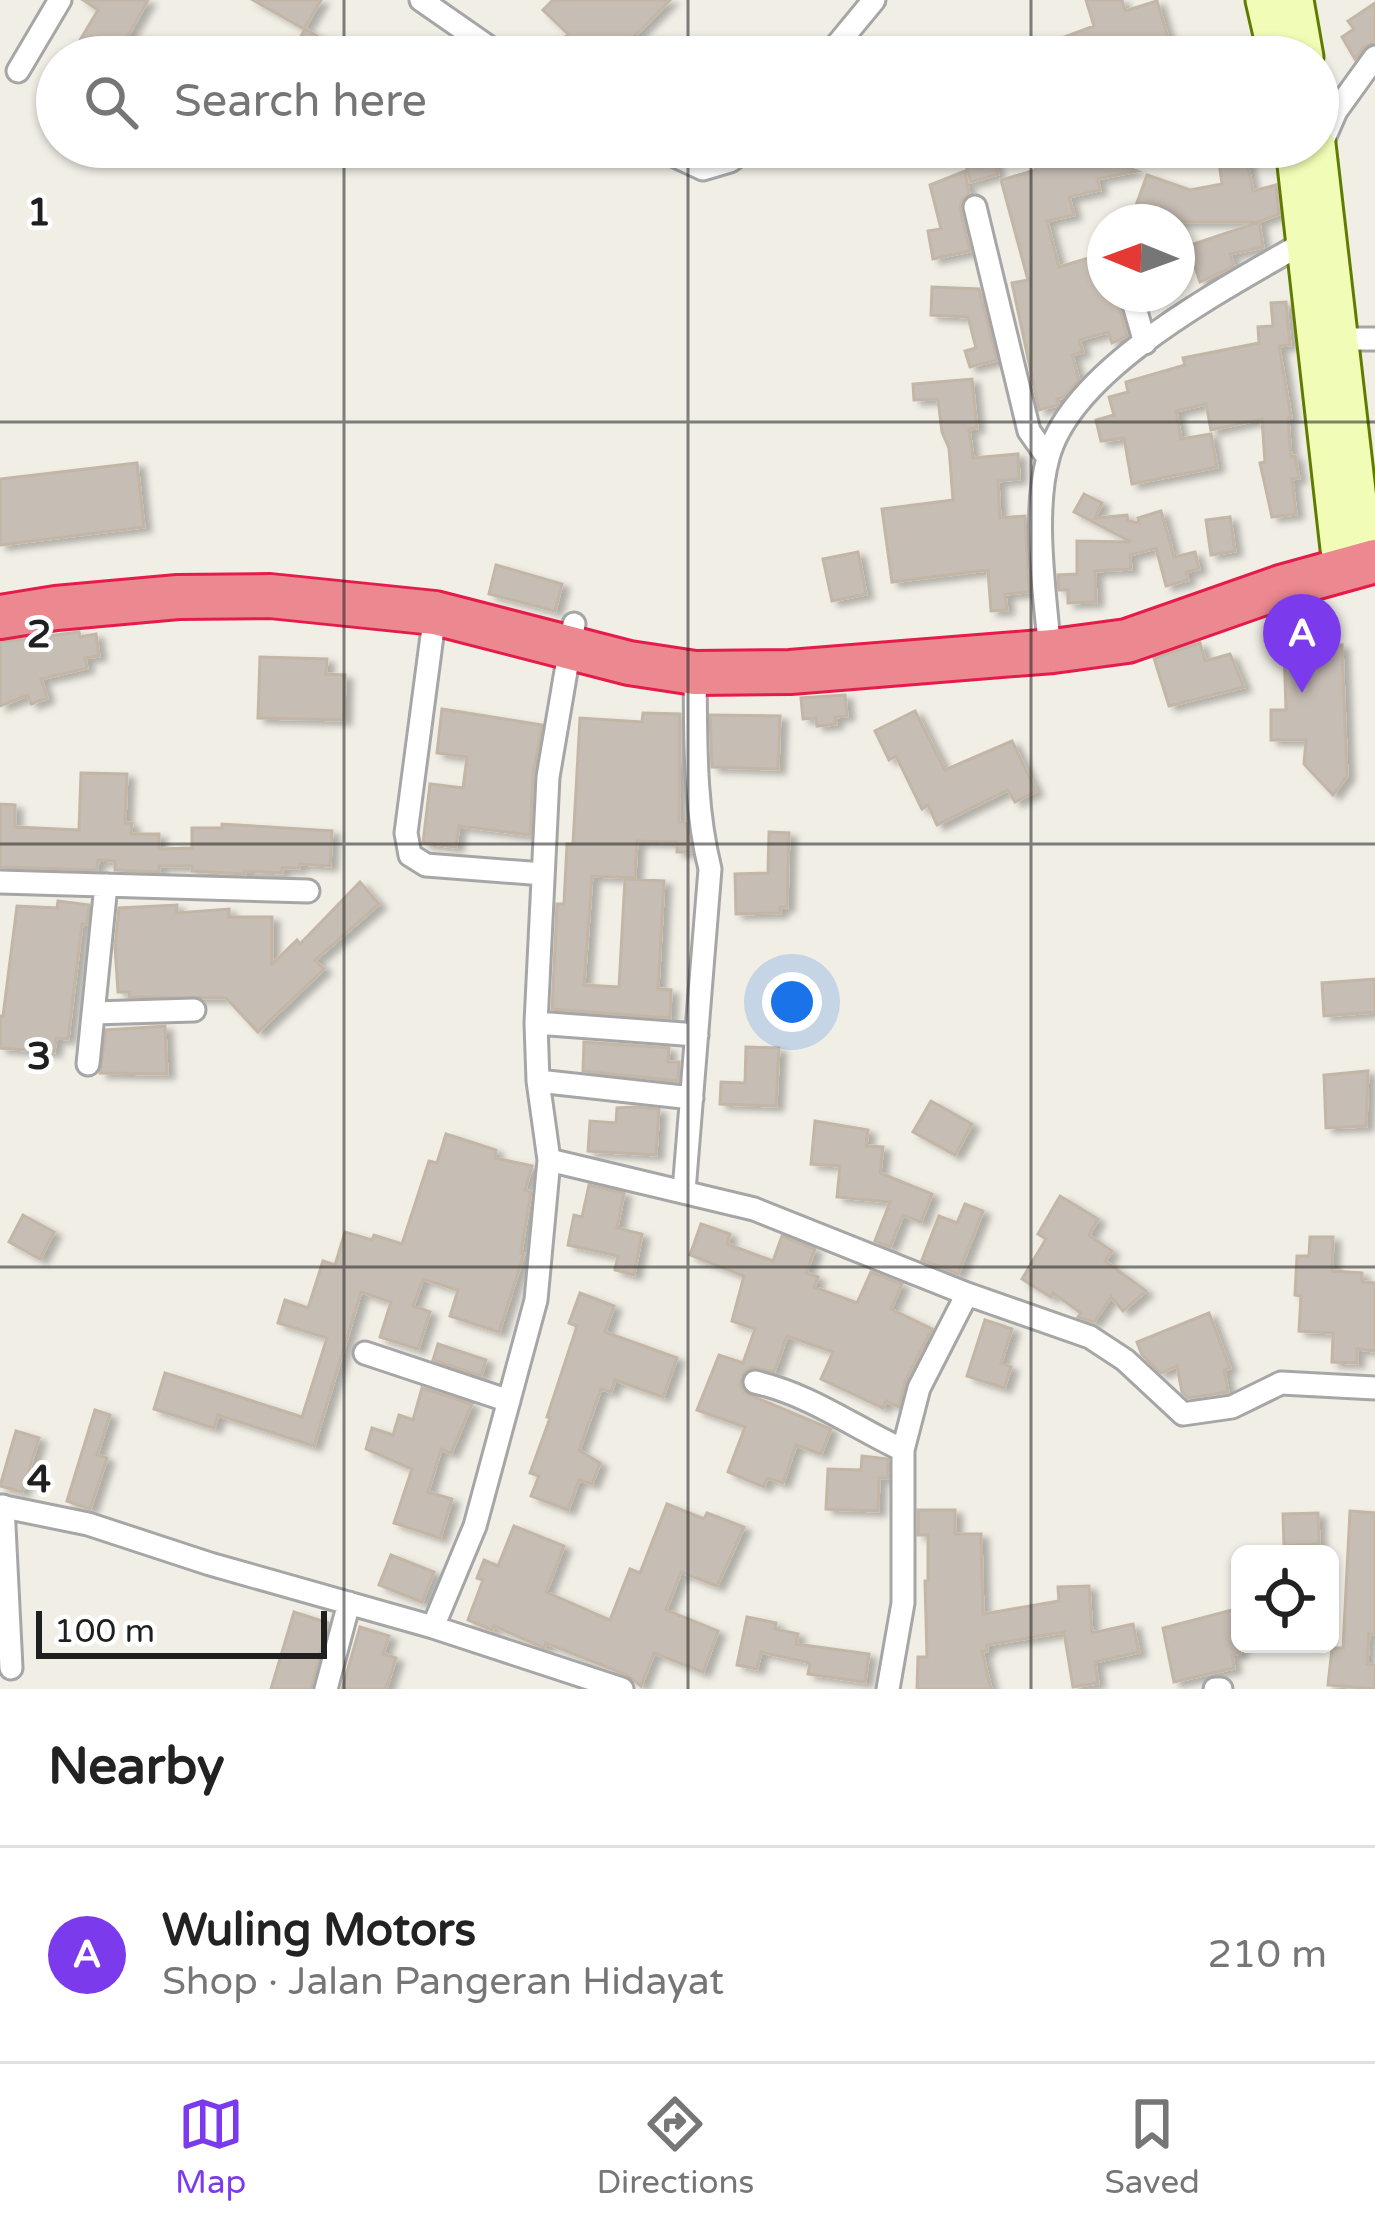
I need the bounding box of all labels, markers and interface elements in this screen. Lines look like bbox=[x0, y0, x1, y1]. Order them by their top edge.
search box bbox=[36, 36, 1339, 168]
icon: search bbox=[78, 69, 144, 135]
text: Search here bbox=[174, 75, 427, 129]
text: 1 bbox=[27, 189, 51, 236]
north arrow bbox=[1087, 204, 1195, 312]
pin: A bbox=[1263, 594, 1341, 693]
text: 2 bbox=[27, 611, 51, 658]
your location bbox=[762, 972, 822, 1032]
text: 3 bbox=[27, 1033, 51, 1080]
text: 4 bbox=[27, 1456, 51, 1503]
map controls bbox=[1231, 1545, 1339, 1653]
button: locate bbox=[1231, 1545, 1339, 1653]
scale bar bbox=[36, 1605, 327, 1658]
text: 100 m bbox=[54, 1612, 155, 1651]
text: Nearby bbox=[48, 1736, 225, 1798]
text: Wuling Motors bbox=[162, 1904, 476, 1958]
text: A bbox=[72, 1931, 102, 1978]
text: 210 m bbox=[1208, 1931, 1327, 1978]
text: Shop · Jalan Pangeran Hidayat bbox=[162, 1958, 724, 2005]
tab: Map bbox=[175, 2091, 246, 2202]
tab: Directions bbox=[596, 2091, 754, 2202]
tab: Saved bbox=[1105, 2091, 1200, 2202]

